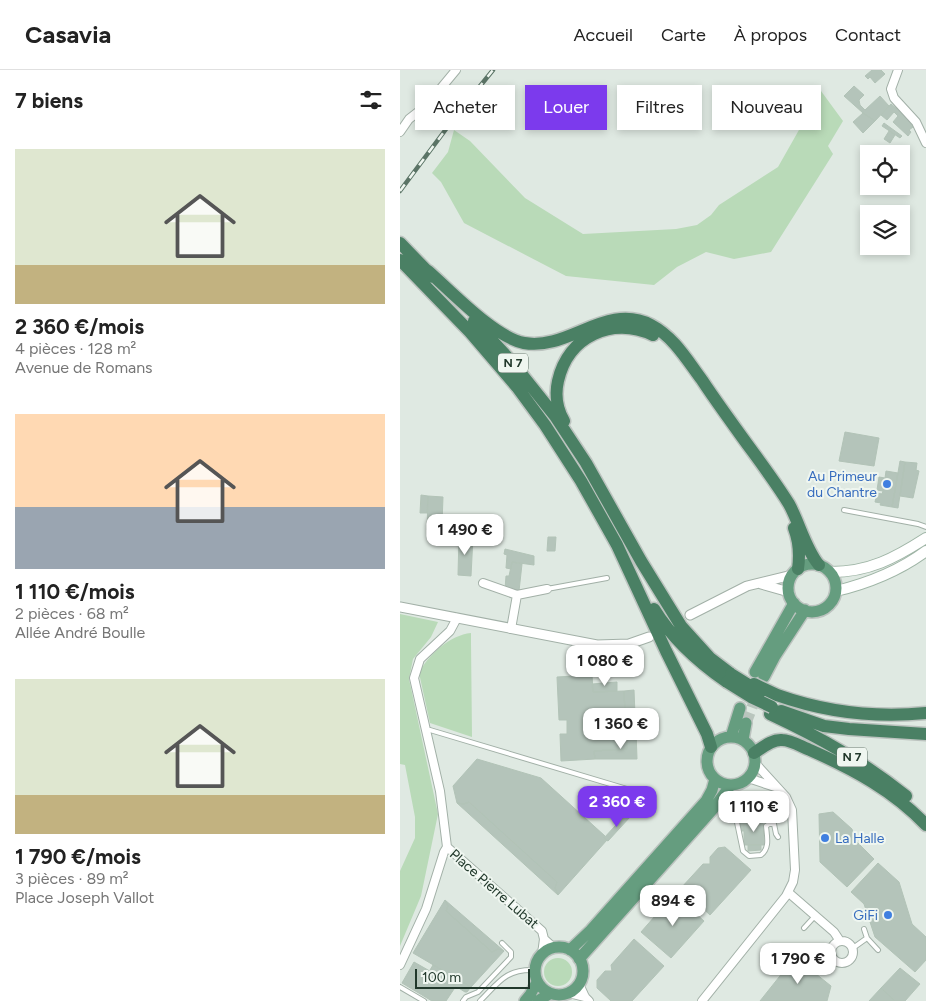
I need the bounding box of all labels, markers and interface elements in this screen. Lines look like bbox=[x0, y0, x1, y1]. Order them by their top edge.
text: Casavia bbox=[25, 20, 111, 49]
text: Accueil bbox=[573, 24, 633, 46]
text: Carte bbox=[661, 24, 706, 46]
text: À propos bbox=[734, 24, 807, 46]
text: Contact bbox=[835, 24, 901, 46]
chip: Acheter bbox=[415, 85, 515, 130]
chip: Louer bbox=[525, 85, 607, 130]
chip: Filtres bbox=[617, 85, 702, 130]
chip: Nouveau bbox=[712, 85, 821, 130]
icon: filters bbox=[357, 86, 385, 114]
text: 7 biens bbox=[15, 88, 83, 113]
map controls bbox=[860, 145, 910, 255]
button: locate bbox=[860, 145, 910, 195]
icon: home bbox=[155, 181, 245, 271]
button: layers bbox=[860, 205, 910, 255]
text: 2 360 €/mois bbox=[15, 314, 144, 339]
text: 4 pièces · 128 m² bbox=[15, 339, 136, 358]
road number: N 7 bbox=[498, 354, 528, 372]
text: Avenue de Romans bbox=[15, 358, 153, 377]
icon: home bbox=[155, 446, 245, 536]
place label: Au Primeur du Chantre bbox=[807, 468, 877, 501]
marker: Au Primeur du Chantre bbox=[881, 478, 893, 490]
pin: 1 490 € bbox=[419, 514, 511, 556]
text: 1 490 € bbox=[437, 520, 493, 539]
text: 1 110 €/mois bbox=[15, 579, 135, 604]
text: 2 pièces · 68 m² bbox=[15, 604, 129, 623]
text: Allée André Boulle bbox=[15, 623, 145, 642]
pin: 1 080 € bbox=[559, 644, 651, 687]
text: 1 080 € bbox=[577, 651, 633, 670]
pin: 1 360 € bbox=[575, 708, 667, 750]
icon: home bbox=[155, 711, 245, 801]
text: 1 360 € bbox=[594, 714, 648, 733]
road number: N 7 bbox=[837, 748, 867, 766]
pin: 2 360 € bbox=[571, 786, 663, 828]
pin: 1 110 € bbox=[708, 790, 800, 833]
text: 2 360 € bbox=[589, 792, 645, 811]
text: 1 110 € bbox=[729, 797, 779, 816]
place label: La Halle bbox=[835, 830, 885, 847]
marker: La Halle bbox=[819, 832, 831, 844]
text: 1 790 €/mois bbox=[15, 844, 141, 869]
street label: Place Pierre Lubat bbox=[446, 846, 542, 932]
text: 3 pièces · 89 m² bbox=[15, 869, 129, 888]
pin: 894 € bbox=[638, 884, 708, 927]
text: Place Joseph Vallot bbox=[15, 888, 154, 907]
text: 894 € bbox=[651, 891, 695, 910]
place label: GiFi bbox=[853, 907, 878, 924]
marker: GiFi bbox=[882, 909, 894, 921]
pin: 1 790 € bbox=[752, 942, 844, 985]
text: 1 790 € bbox=[771, 949, 825, 968]
scale bar bbox=[415, 966, 530, 989]
text: 100 m bbox=[422, 969, 461, 986]

